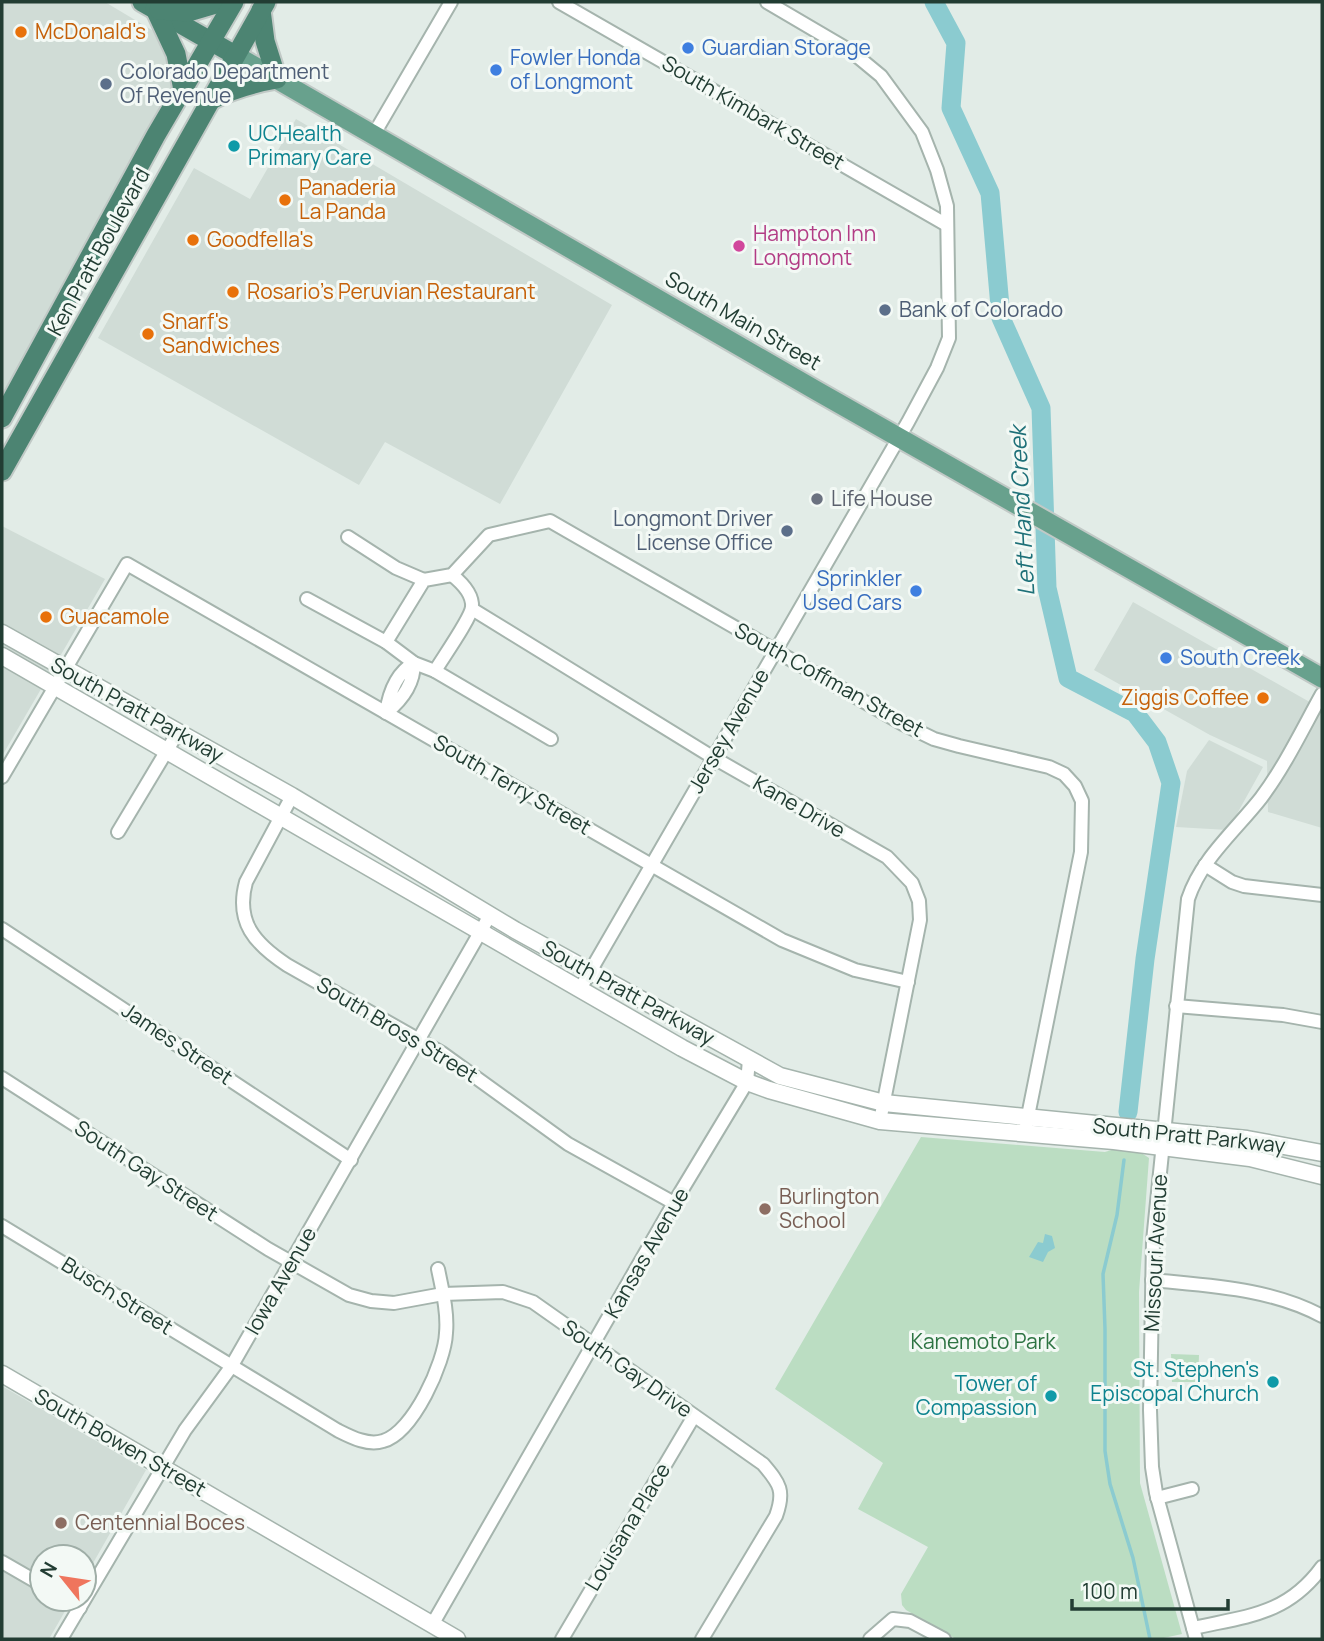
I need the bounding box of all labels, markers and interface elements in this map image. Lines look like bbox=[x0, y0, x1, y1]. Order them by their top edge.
place label: McDonald's bbox=[35, 17, 146, 45]
marker: McDonald's bbox=[13, 24, 29, 40]
place label: Guardian Storage bbox=[702, 33, 871, 61]
marker: Guardian Storage bbox=[680, 40, 696, 56]
place label: Fowler Honda of Longmont bbox=[510, 43, 641, 95]
street label: South Kimbark Street bbox=[657, 48, 850, 176]
place label: Colorado Department Of Revenue bbox=[120, 57, 329, 109]
marker: Fowler Honda of Longmont bbox=[488, 62, 504, 78]
marker: Colorado Department Of Revenue bbox=[98, 76, 114, 92]
place label: UCHealth Primary Care bbox=[248, 119, 372, 171]
marker: UCHealth Primary Care bbox=[226, 138, 242, 154]
street label: Ken Pratt Boulevard bbox=[40, 163, 156, 340]
place label: Panaderia La Panda bbox=[299, 173, 396, 225]
marker: Panaderia La Panda bbox=[277, 192, 293, 208]
place label: Hampton Inn Longmont bbox=[753, 219, 876, 271]
place label: Goodfella's bbox=[207, 225, 313, 253]
marker: Goodfella's bbox=[185, 232, 201, 248]
marker: Hampton Inn Longmont bbox=[731, 238, 747, 254]
street label: South Main Street bbox=[661, 264, 826, 376]
place label: Rosario's Peruvian Restaurant bbox=[247, 277, 536, 305]
marker: Rosario's Peruvian Restaurant bbox=[225, 284, 241, 300]
place label: Bank of Colorado bbox=[899, 295, 1063, 323]
marker: Bank of Colorado bbox=[877, 302, 893, 318]
place label: Snarf's Sandwiches bbox=[162, 307, 280, 359]
marker: Snarf's Sandwiches bbox=[140, 326, 156, 342]
water label: Left Hand Creek bbox=[1000, 422, 1041, 597]
place label: Life House bbox=[831, 484, 933, 512]
marker: Life House bbox=[809, 491, 825, 507]
place label: Longmont Driver License Office bbox=[613, 504, 773, 556]
marker: Longmont Driver License Office bbox=[779, 523, 795, 539]
place label: Sprinkler Used Cars bbox=[802, 564, 902, 616]
marker: Sprinkler Used Cars bbox=[908, 583, 924, 599]
place label: Guacamole bbox=[60, 602, 170, 630]
marker: Guacamole bbox=[38, 609, 54, 625]
street label: South Coffman Street bbox=[730, 615, 929, 743]
place label: South Creek bbox=[1180, 643, 1301, 671]
street label: South Pratt Parkway bbox=[46, 650, 229, 768]
marker: South Creek bbox=[1158, 650, 1174, 666]
street label: Jersey Avenue bbox=[681, 663, 775, 798]
place label: Ziggis Coffee bbox=[1121, 683, 1249, 711]
marker: Ziggis Coffee bbox=[1255, 690, 1271, 706]
street label: South Terry Street bbox=[428, 728, 597, 841]
street label: Kane Drive bbox=[748, 768, 851, 844]
street label: South Pratt Parkway bbox=[537, 933, 720, 1051]
street label: South Bross Street bbox=[312, 970, 483, 1088]
street label: James Street bbox=[117, 996, 239, 1091]
street label: South Pratt Parkway bbox=[1091, 1111, 1287, 1159]
street label: South Gay Street bbox=[69, 1113, 224, 1227]
street label: Missouri Avenue bbox=[1137, 1173, 1173, 1333]
street label: Kansas Avenue bbox=[597, 1182, 695, 1323]
place label: Burlington School bbox=[779, 1182, 880, 1234]
marker: Burlington School bbox=[757, 1201, 773, 1217]
street label: Iowa Avenue bbox=[238, 1221, 322, 1340]
street label: Busch Street bbox=[57, 1250, 179, 1341]
street label: South Gay Drive bbox=[557, 1313, 698, 1424]
park label: Kanemoto Park bbox=[910, 1327, 1056, 1355]
place label: St. Stephen's Episcopal Church bbox=[1090, 1355, 1259, 1407]
place label: Tower of Compassion bbox=[916, 1369, 1038, 1421]
marker: St. Stephen's Episcopal Church bbox=[1265, 1374, 1281, 1390]
street label: South Bowen Street bbox=[30, 1382, 211, 1503]
marker: Tower of Compassion bbox=[1043, 1388, 1059, 1404]
street label: Louisana Place bbox=[578, 1457, 676, 1596]
place label: Centennial Boces bbox=[75, 1508, 245, 1536]
marker: Centennial Boces bbox=[53, 1515, 69, 1531]
north arrow bbox=[28, 1543, 98, 1613]
text: N bbox=[34, 1557, 63, 1582]
scale bar bbox=[1072, 1568, 1228, 1612]
text: 100 m bbox=[1082, 1577, 1138, 1605]

